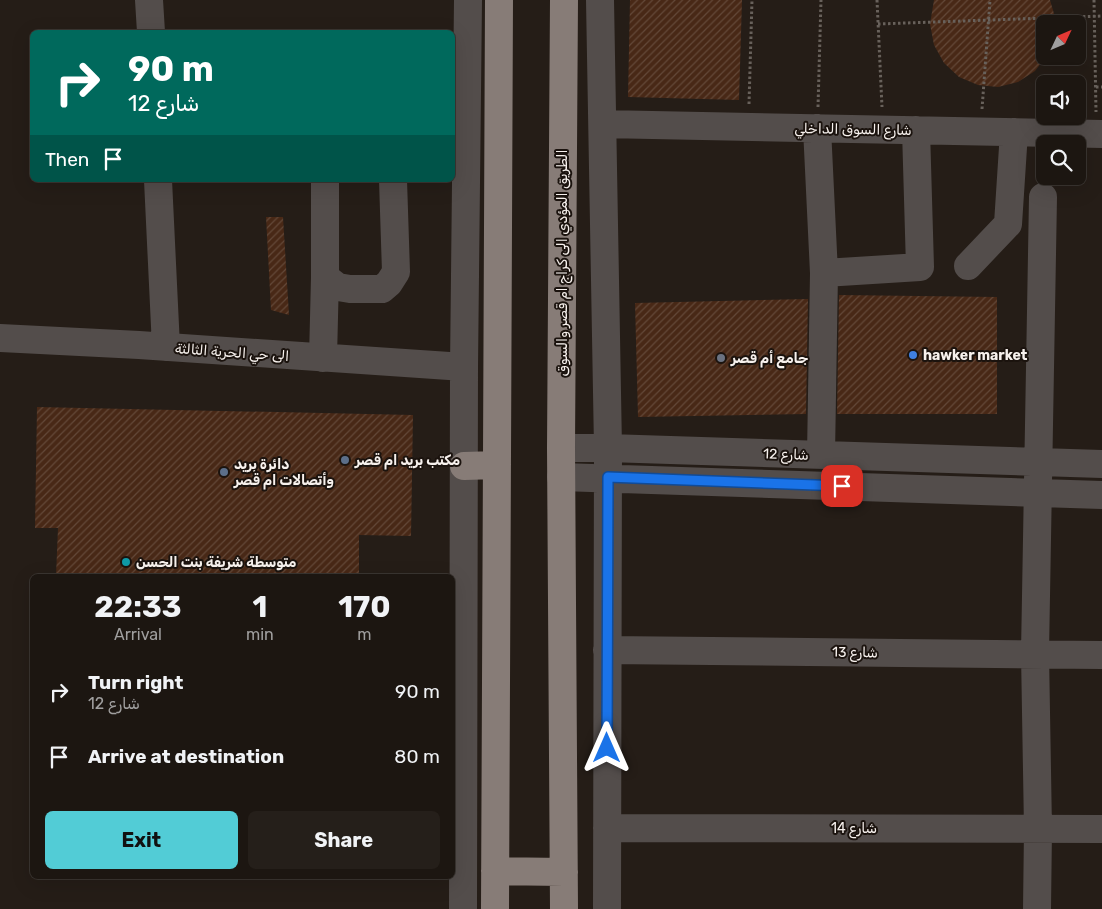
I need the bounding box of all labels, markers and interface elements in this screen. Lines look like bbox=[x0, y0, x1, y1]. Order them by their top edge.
north arrow bbox=[1036, 15, 1086, 65]
map controls bbox=[1036, 15, 1086, 185]
text: 90 m bbox=[128, 48, 214, 90]
icon: right bbox=[45, 50, 110, 115]
button: sound bbox=[1036, 75, 1086, 125]
text: شارع 12 bbox=[128, 90, 200, 117]
street label: شارع السوق الداخلي bbox=[794, 120, 912, 141]
button: search bbox=[1036, 135, 1086, 185]
icon: arrive bbox=[99, 145, 127, 173]
text: Then bbox=[45, 148, 89, 171]
street label: الطريق المؤدي الى كراج ام قصر والسوق bbox=[554, 149, 573, 377]
street label: الى حي الحرية الثالثة bbox=[174, 340, 290, 367]
place label: hawker market bbox=[923, 347, 1028, 364]
marker: hawker market bbox=[907, 349, 919, 361]
place label: جامع أم قصر bbox=[730, 350, 808, 369]
marker: جامع أم قصر bbox=[715, 352, 727, 364]
street label: شارع 12 bbox=[763, 445, 809, 466]
place label: مكتب بريد ام قصر bbox=[354, 452, 460, 470]
marker: مكتب بريد ام قصر bbox=[339, 454, 351, 466]
place label: دائرة بريد وأتصالات ام قصر bbox=[233, 456, 334, 490]
pin bbox=[821, 465, 863, 507]
marker: دائرة بريد وأتصالات ام قصر bbox=[218, 466, 230, 478]
icon: arrive bbox=[828, 472, 856, 500]
place label: متوسطة شريفة بنت الحسن bbox=[136, 554, 297, 571]
marker: متوسطة شريفة بنت الحسن bbox=[120, 556, 132, 568]
text: 22:33 bbox=[94, 589, 182, 625]
text: 1 bbox=[252, 589, 267, 625]
text: 170 bbox=[338, 589, 391, 625]
text: Arrival bbox=[114, 625, 162, 644]
text: min bbox=[246, 625, 274, 644]
text: m bbox=[357, 625, 372, 644]
street label: شارع 13 bbox=[832, 644, 878, 663]
text: Turn right bbox=[88, 671, 183, 694]
icon: right bbox=[45, 678, 73, 706]
text: 90 m bbox=[395, 680, 440, 703]
text: شارع 12 bbox=[88, 694, 140, 713]
position arrow bbox=[580, 721, 632, 773]
icon: arrive bbox=[45, 743, 73, 771]
text: Arrive at destination bbox=[88, 745, 284, 768]
text: 80 m bbox=[394, 745, 440, 768]
button: Exit bbox=[45, 811, 238, 869]
button: Share bbox=[248, 811, 440, 869]
street label: شارع 14 bbox=[831, 820, 877, 839]

